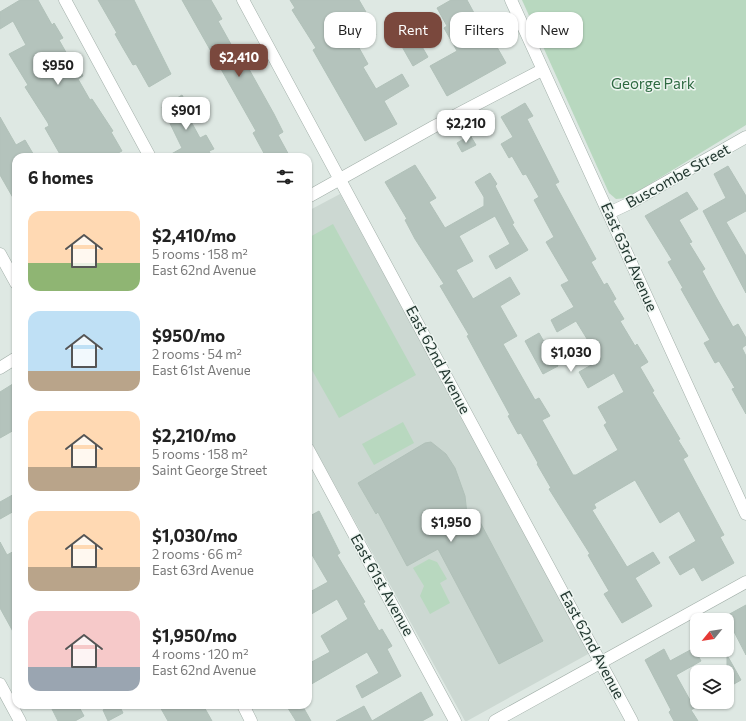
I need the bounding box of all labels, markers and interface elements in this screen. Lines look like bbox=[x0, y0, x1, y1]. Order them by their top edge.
chip: Buy bbox=[324, 12, 376, 48]
chip: Rent bbox=[384, 12, 442, 48]
chip: Filters bbox=[450, 12, 518, 48]
chip: New bbox=[526, 12, 583, 48]
pin: $2,410 bbox=[206, 44, 272, 78]
text: $2,410 bbox=[219, 49, 259, 65]
pin: $950 bbox=[34, 52, 82, 86]
text: $950 bbox=[42, 57, 74, 73]
park label: George Park bbox=[611, 74, 695, 92]
pin: $901 bbox=[162, 97, 210, 131]
text: $901 bbox=[171, 102, 201, 118]
pin: $2,210 bbox=[433, 110, 499, 144]
text: $2,210 bbox=[446, 115, 486, 131]
street label: Buscombe Street bbox=[622, 139, 733, 211]
icon: filters bbox=[274, 166, 296, 188]
text: 6 homes bbox=[28, 167, 93, 188]
street label: East 63rd Avenue bbox=[598, 199, 662, 314]
text: $2,410/mo bbox=[152, 225, 236, 246]
icon: home bbox=[60, 227, 108, 275]
text: 5 rooms · 158 m² bbox=[152, 246, 248, 262]
text: East 62nd Avenue bbox=[152, 262, 256, 278]
street label: East 62nd Avenue bbox=[403, 302, 475, 417]
text: $950/mo bbox=[152, 325, 225, 346]
icon: home bbox=[60, 327, 108, 375]
pin: $1,030 bbox=[538, 339, 604, 373]
text: $1,030 bbox=[550, 344, 592, 360]
text: 2 rooms · 54 m² bbox=[152, 346, 242, 362]
text: East 61st Avenue bbox=[152, 362, 251, 378]
text: $2,210/mo bbox=[152, 425, 236, 446]
icon: home bbox=[60, 427, 108, 475]
text: 5 rooms · 158 m² bbox=[152, 446, 248, 462]
text: Saint George Street bbox=[152, 462, 267, 478]
pin: $1,950 bbox=[418, 509, 484, 543]
text: $1,950 bbox=[431, 514, 471, 530]
text: $1,030/mo bbox=[152, 525, 238, 546]
icon: home bbox=[60, 527, 108, 575]
street label: East 61st Avenue bbox=[347, 530, 418, 639]
text: 2 rooms · 66 m² bbox=[152, 546, 242, 562]
text: East 63rd Avenue bbox=[152, 562, 254, 578]
street label: East 62nd Avenue bbox=[557, 587, 629, 702]
north arrow bbox=[690, 613, 734, 657]
map controls bbox=[690, 613, 734, 709]
text: $1,950/mo bbox=[152, 625, 237, 646]
icon: home bbox=[60, 627, 108, 675]
text: 4 rooms · 120 m² bbox=[152, 646, 248, 662]
text: East 62nd Avenue bbox=[152, 662, 256, 678]
button: layers bbox=[690, 665, 734, 709]

